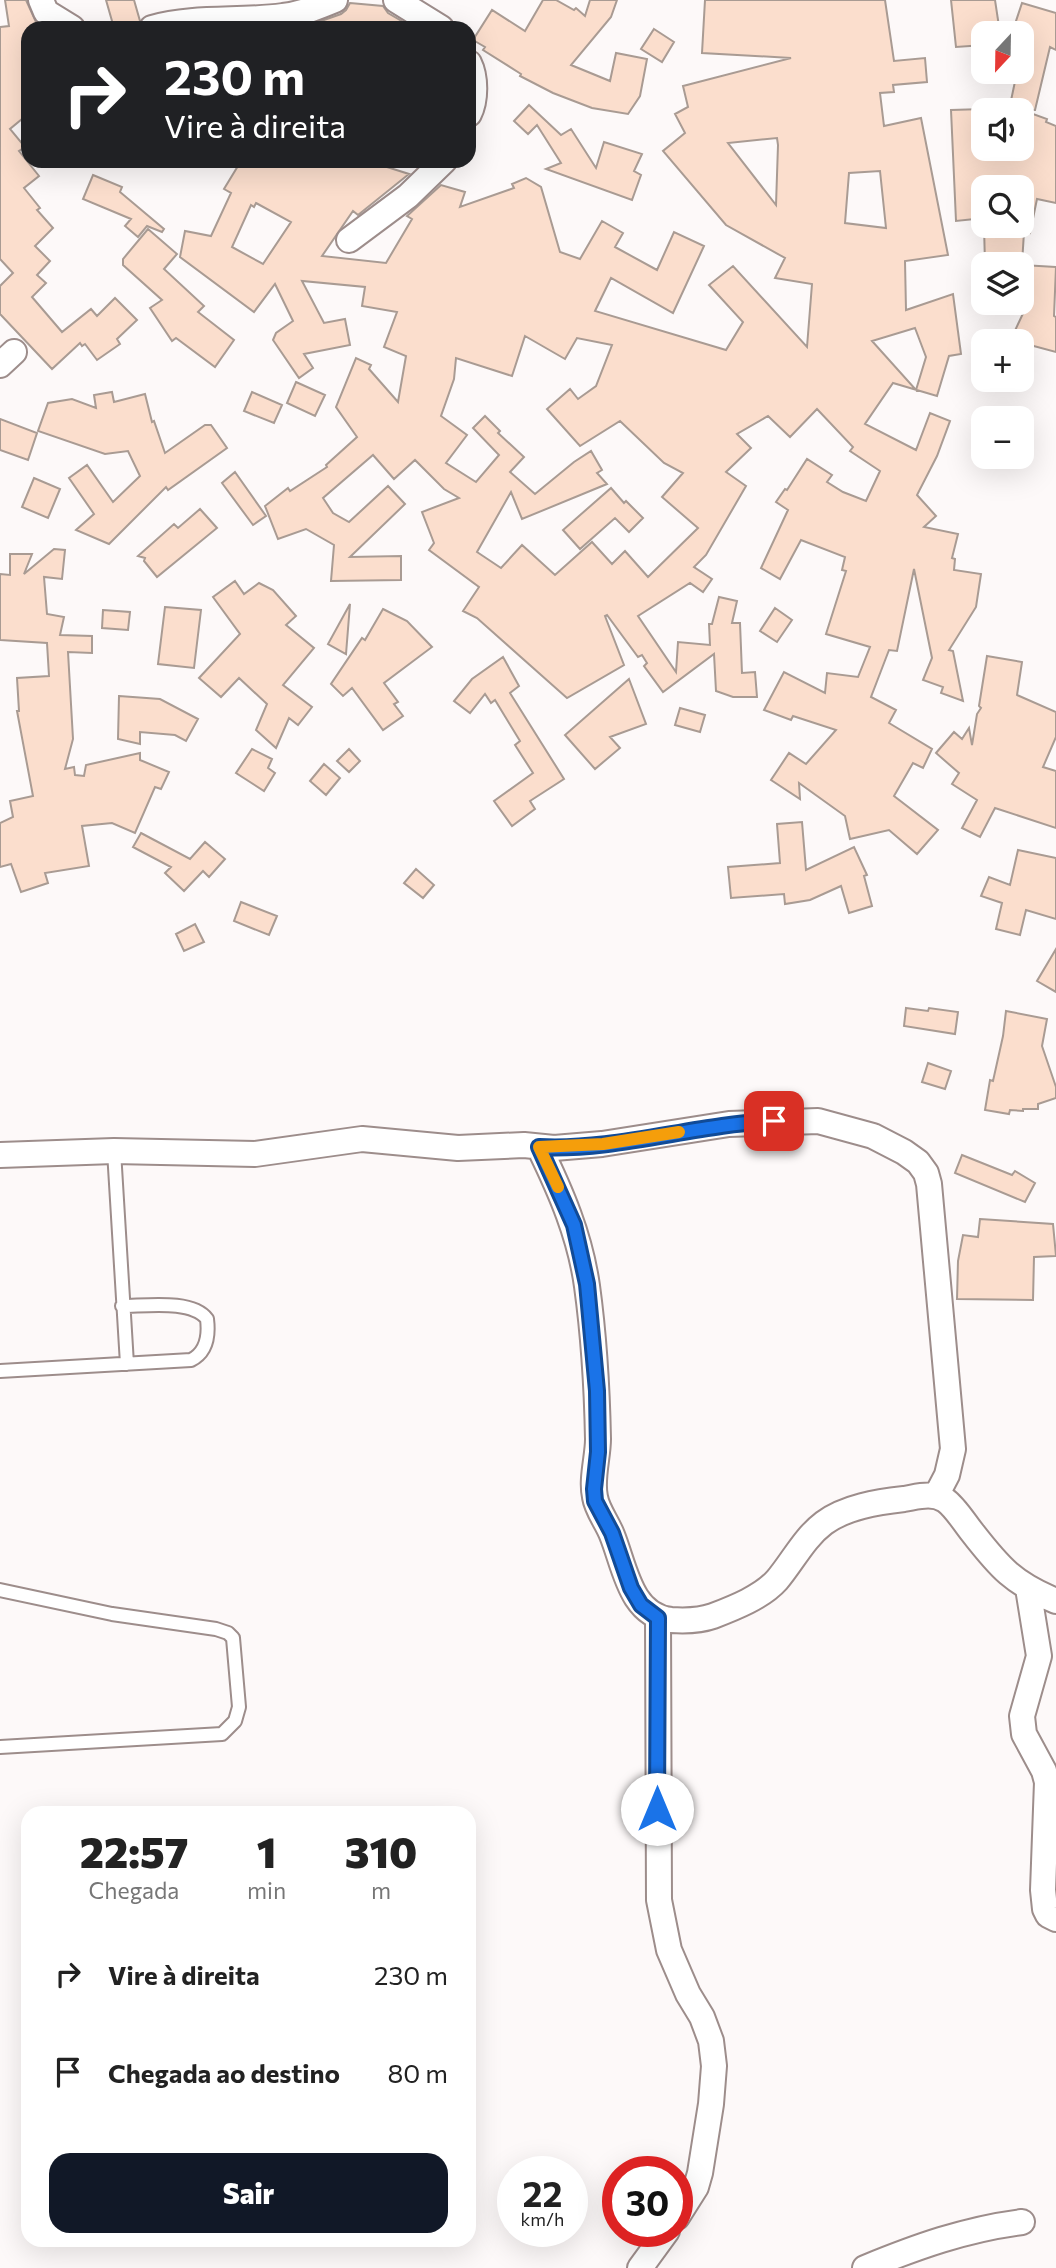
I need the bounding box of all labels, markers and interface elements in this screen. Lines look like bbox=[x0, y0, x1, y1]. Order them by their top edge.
north arrow bbox=[971, 21, 1034, 84]
map controls bbox=[971, 21, 1034, 469]
text: 230 m bbox=[164, 45, 305, 105]
icon: right bbox=[49, 49, 140, 140]
button: sound bbox=[971, 98, 1034, 161]
text: Vire à direita bbox=[164, 105, 346, 145]
button: search bbox=[971, 175, 1034, 238]
button: layers bbox=[971, 252, 1034, 315]
button: + bbox=[971, 329, 1034, 392]
button: − bbox=[971, 406, 1034, 469]
pin bbox=[744, 1091, 804, 1151]
icon: arrive bbox=[755, 1102, 793, 1140]
position arrow bbox=[620, 1772, 694, 1846]
text: 22:57 bbox=[80, 1825, 188, 1877]
text: 1 bbox=[257, 1825, 276, 1877]
text: 310 bbox=[345, 1825, 417, 1877]
text: Chegada bbox=[89, 1876, 179, 1904]
text: min bbox=[247, 1876, 286, 1904]
text: m bbox=[371, 1876, 391, 1904]
icon: right bbox=[49, 1955, 87, 1993]
text: Vire à direita bbox=[108, 1959, 260, 1990]
text: 230 m bbox=[374, 1959, 448, 1990]
icon: arrive bbox=[49, 2053, 87, 2091]
text: Chegada ao destino bbox=[108, 2057, 340, 2088]
text: 80 m bbox=[388, 2057, 448, 2088]
button: Sair bbox=[49, 2153, 448, 2233]
speed limit sign: 30 bbox=[602, 2156, 693, 2247]
text: 22 bbox=[523, 2171, 562, 2214]
text: km/h bbox=[521, 2208, 564, 2230]

